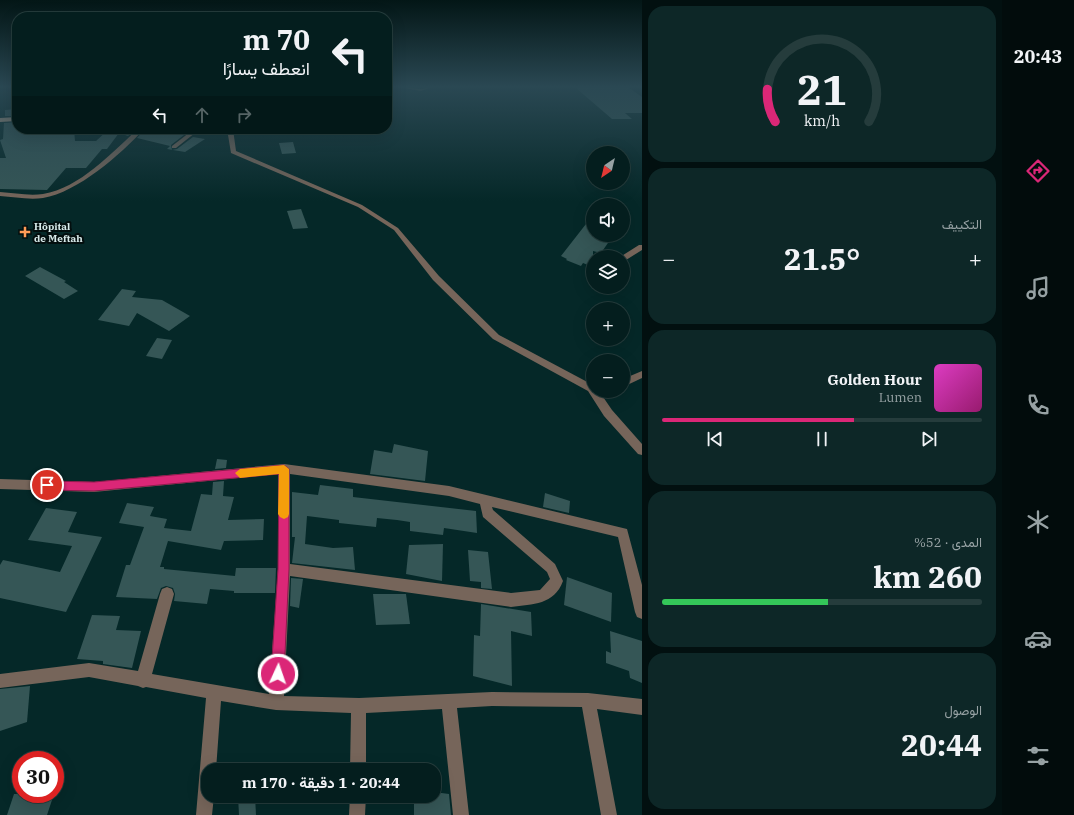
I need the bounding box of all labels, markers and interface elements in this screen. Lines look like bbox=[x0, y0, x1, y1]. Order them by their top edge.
text: 70 m bbox=[243, 21, 310, 58]
icon: left bbox=[324, 28, 376, 80]
text: 20:43 bbox=[1014, 45, 1062, 68]
text: انعطف يسارًا bbox=[223, 57, 310, 80]
text: 21 bbox=[797, 62, 847, 116]
icon: left bbox=[149, 104, 171, 126]
icon: ahead bbox=[191, 104, 213, 126]
icon: right bbox=[233, 104, 255, 126]
text: km/h bbox=[804, 110, 840, 129]
north arrow bbox=[586, 146, 630, 190]
map controls bbox=[586, 146, 630, 398]
icon: directions bbox=[1024, 157, 1052, 185]
button: sound bbox=[586, 198, 630, 242]
text: التكييف bbox=[942, 216, 982, 233]
place label: Hôpital de Meftah bbox=[34, 220, 83, 245]
marker: Hôpital de Meftah bbox=[19, 226, 31, 238]
text: 21.5° bbox=[784, 239, 860, 278]
text: − bbox=[662, 244, 675, 273]
text: + bbox=[969, 244, 982, 273]
button: layers bbox=[586, 250, 630, 294]
icon: music bbox=[1024, 274, 1052, 302]
button: + bbox=[586, 302, 630, 346]
button: − bbox=[586, 354, 630, 398]
text: Golden Hour bbox=[827, 370, 922, 389]
text: Lumen bbox=[879, 389, 922, 406]
icon: phone bbox=[1024, 391, 1052, 419]
icon: previous bbox=[704, 428, 726, 450]
icon: pause bbox=[811, 428, 833, 450]
icon: next bbox=[918, 428, 940, 450]
pin bbox=[30, 468, 64, 502]
icon: arrive bbox=[36, 474, 58, 496]
icon: climate bbox=[1024, 508, 1052, 536]
text: المدى · 52% bbox=[914, 534, 982, 551]
text: 260 km bbox=[873, 557, 982, 596]
icon: car bbox=[1024, 625, 1052, 653]
position arrow bbox=[257, 653, 299, 695]
text: الوصول bbox=[944, 702, 982, 719]
text: 20:44 bbox=[901, 725, 982, 764]
icon: filters bbox=[1024, 742, 1052, 770]
speed limit sign: 30 bbox=[12, 751, 64, 803]
text: 20:44 · 1 دقيقة · 170 m bbox=[242, 773, 400, 792]

